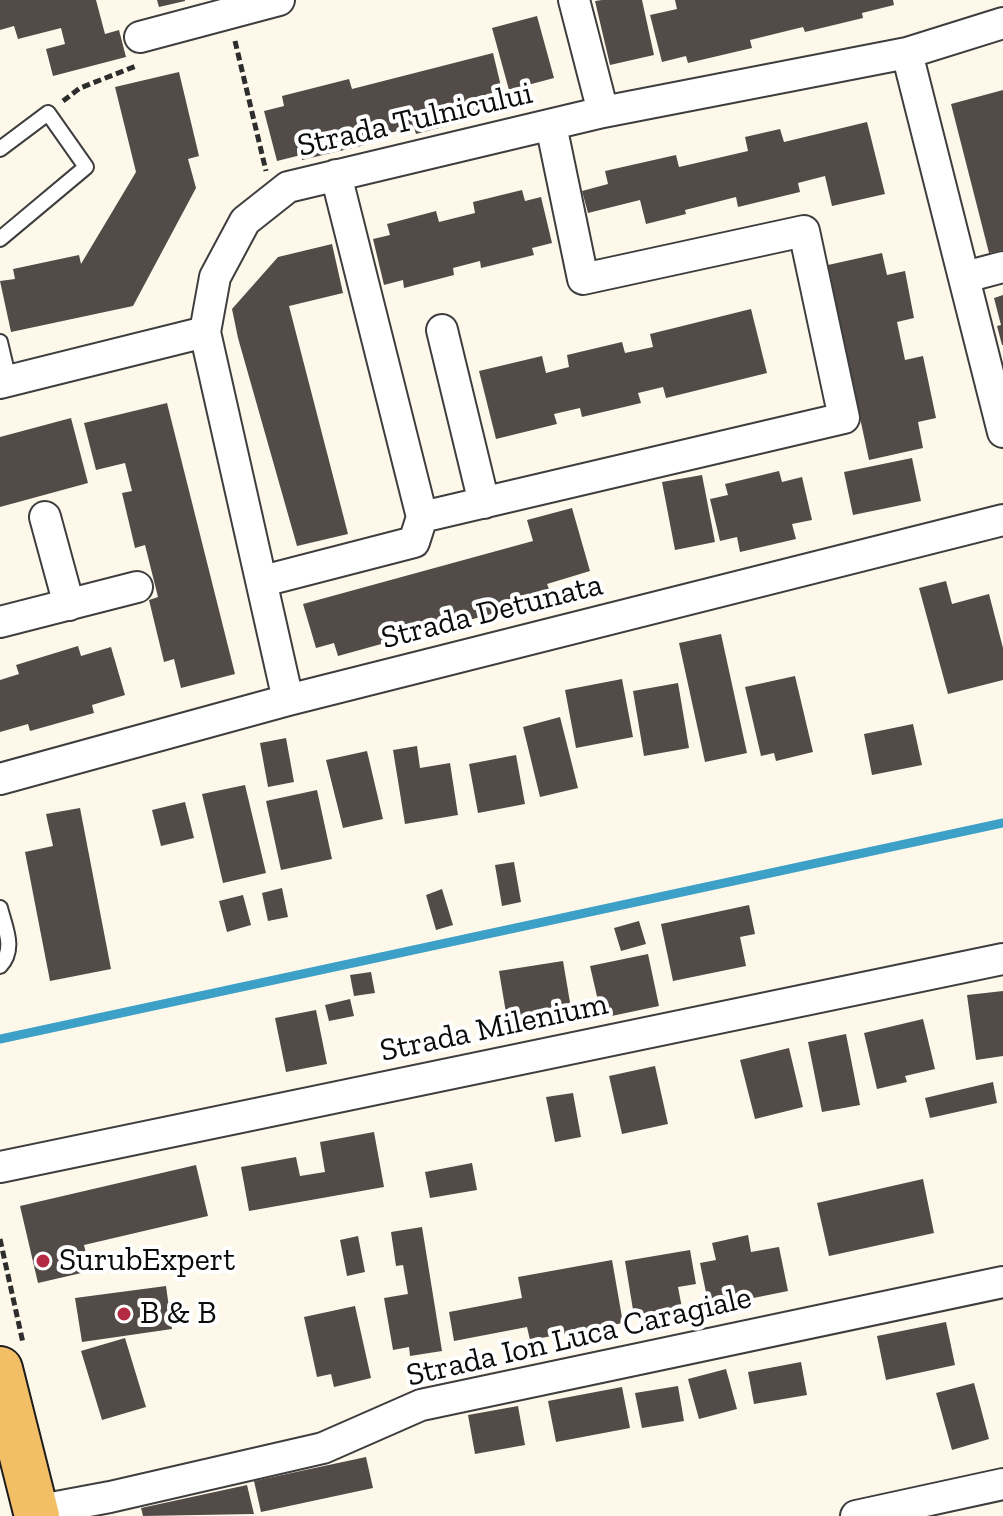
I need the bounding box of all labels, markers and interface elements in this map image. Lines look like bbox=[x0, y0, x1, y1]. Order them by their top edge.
street label: Strada Tulnicului bbox=[294, 74, 536, 166]
street label: Strada Detunata bbox=[377, 566, 607, 658]
street label: Strada Milenium bbox=[377, 985, 611, 1071]
place label: SurubExpert bbox=[59, 1242, 235, 1280]
marker: SurubExpert bbox=[34, 1252, 52, 1270]
street label: Strada Ion Luca Caragiale bbox=[403, 1279, 755, 1395]
place label: B & B bbox=[140, 1295, 217, 1333]
marker: B & B bbox=[115, 1305, 133, 1323]

